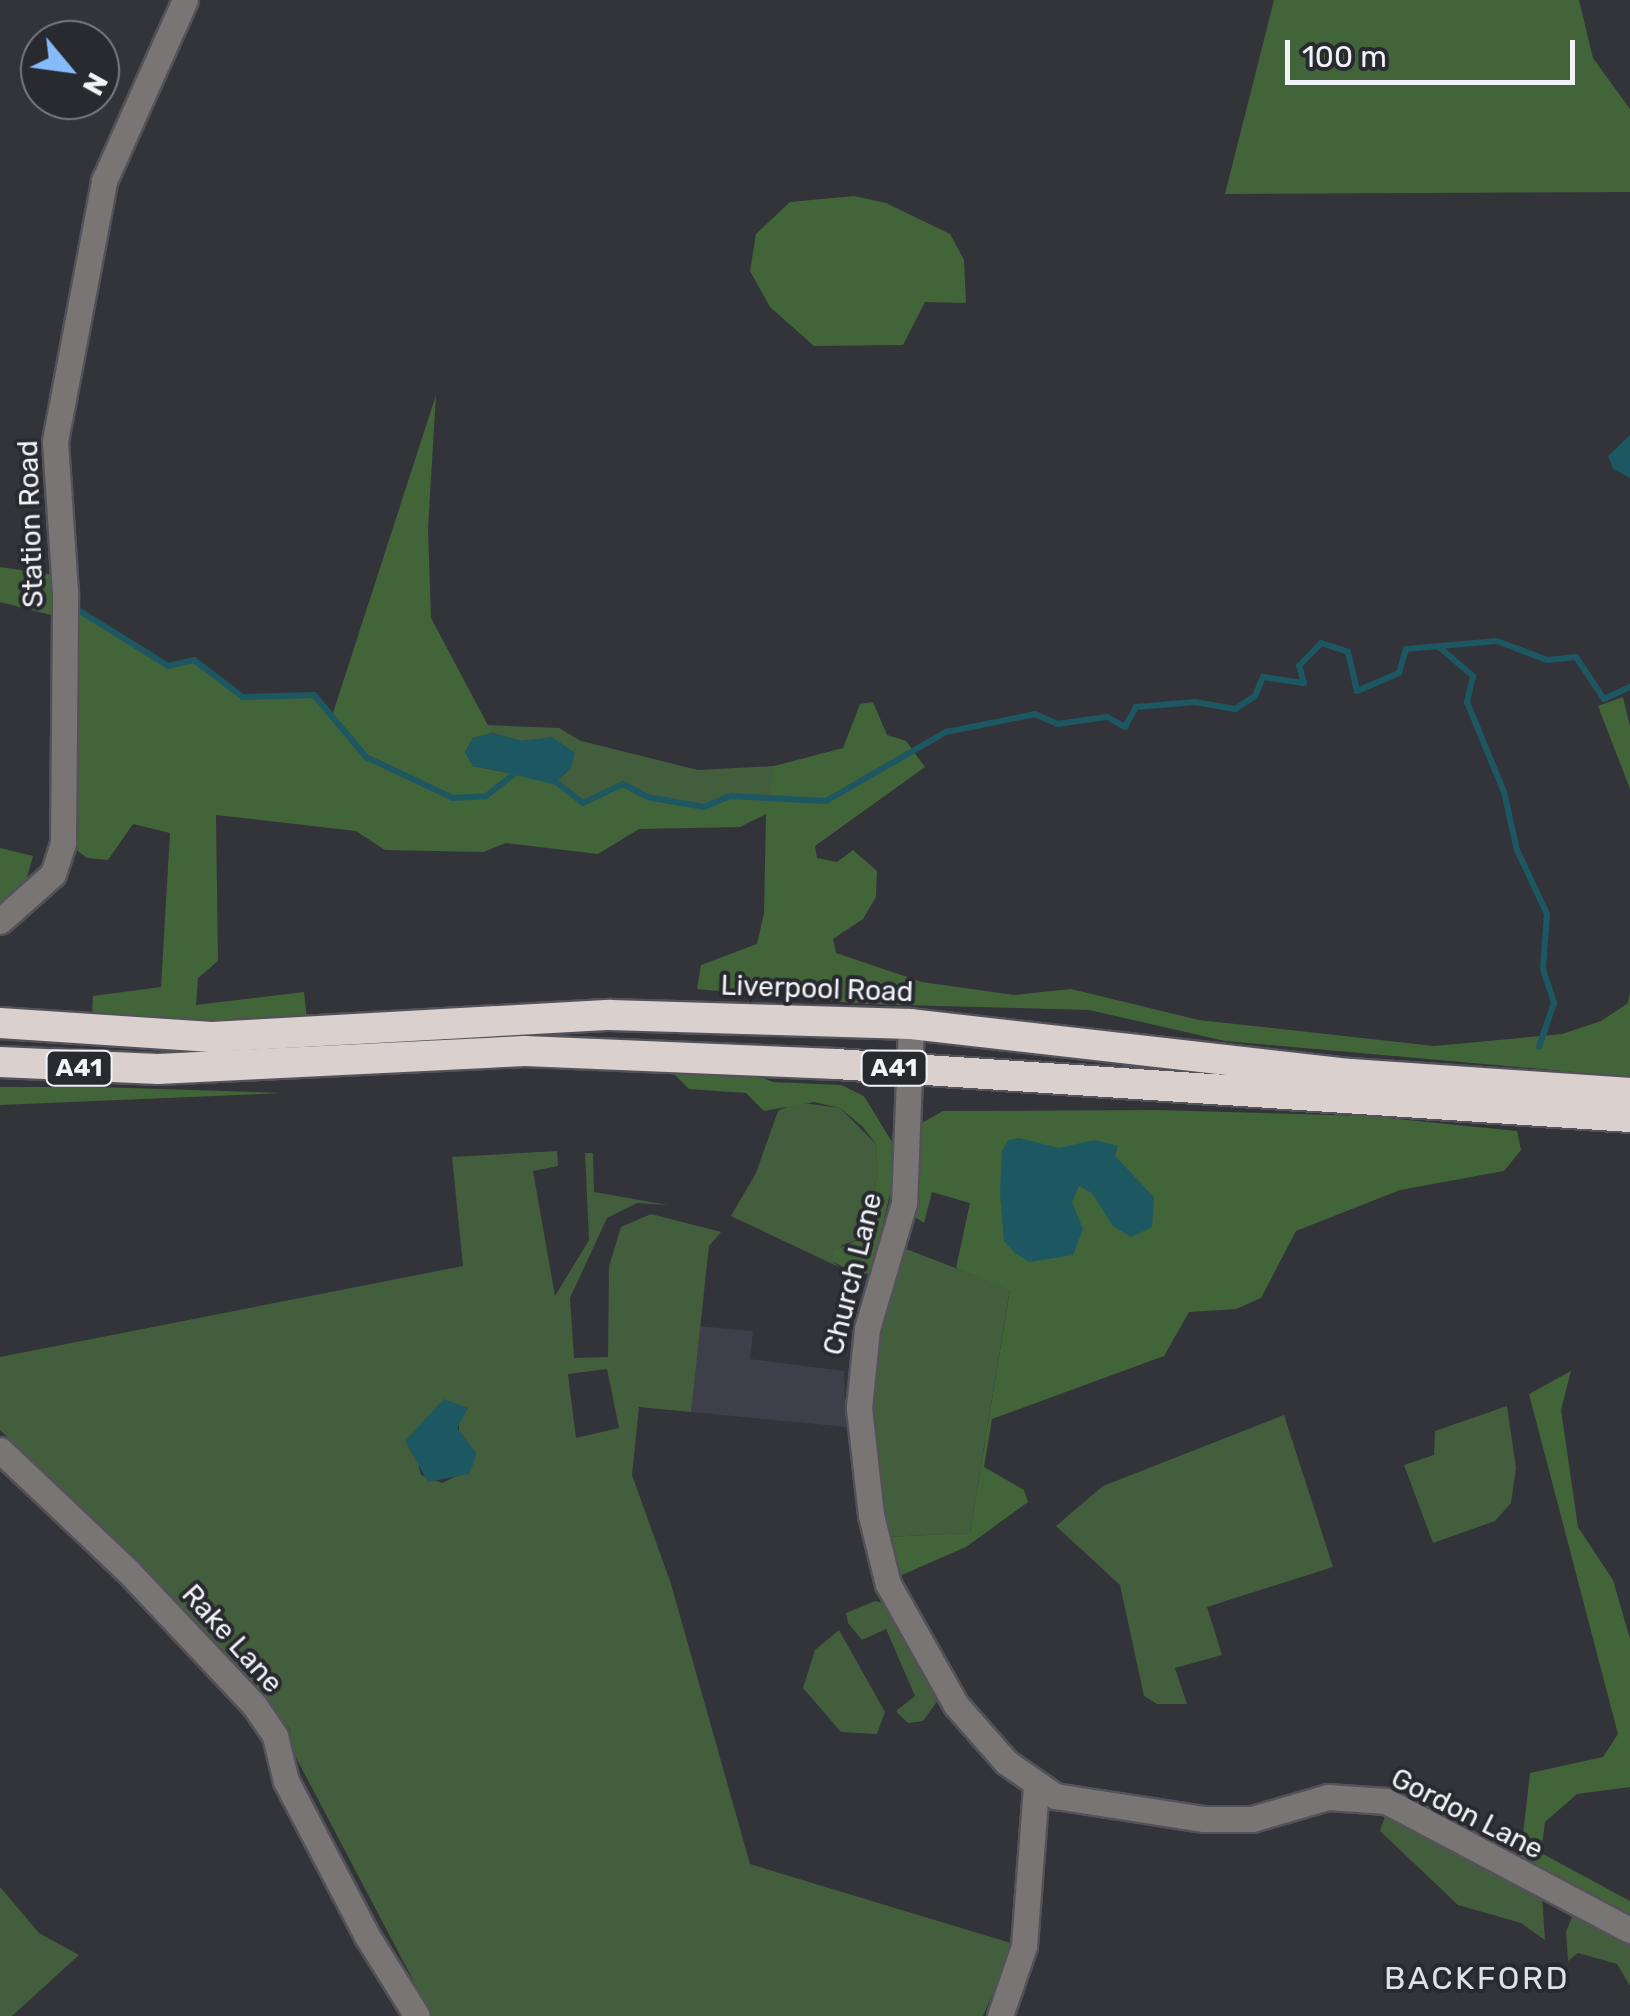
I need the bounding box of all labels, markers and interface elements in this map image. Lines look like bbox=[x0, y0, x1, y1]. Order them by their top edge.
north arrow bbox=[20, 20, 120, 120]
scale bar bbox=[1290, 20, 1580, 82]
text: 100 m bbox=[1302, 39, 1387, 75]
text: N bbox=[76, 67, 114, 101]
street label: Station Road bbox=[11, 440, 51, 608]
street label: Liverpool Road bbox=[720, 969, 914, 1009]
road number: A41 bbox=[44, 1048, 114, 1088]
road number: A41 bbox=[859, 1048, 929, 1088]
street label: Church Lane bbox=[817, 1189, 889, 1359]
street label: Rake Lane bbox=[175, 1578, 289, 1700]
street label: Gordon Lane bbox=[1385, 1761, 1549, 1867]
district label: BACKFORD bbox=[1384, 1959, 1570, 1997]

